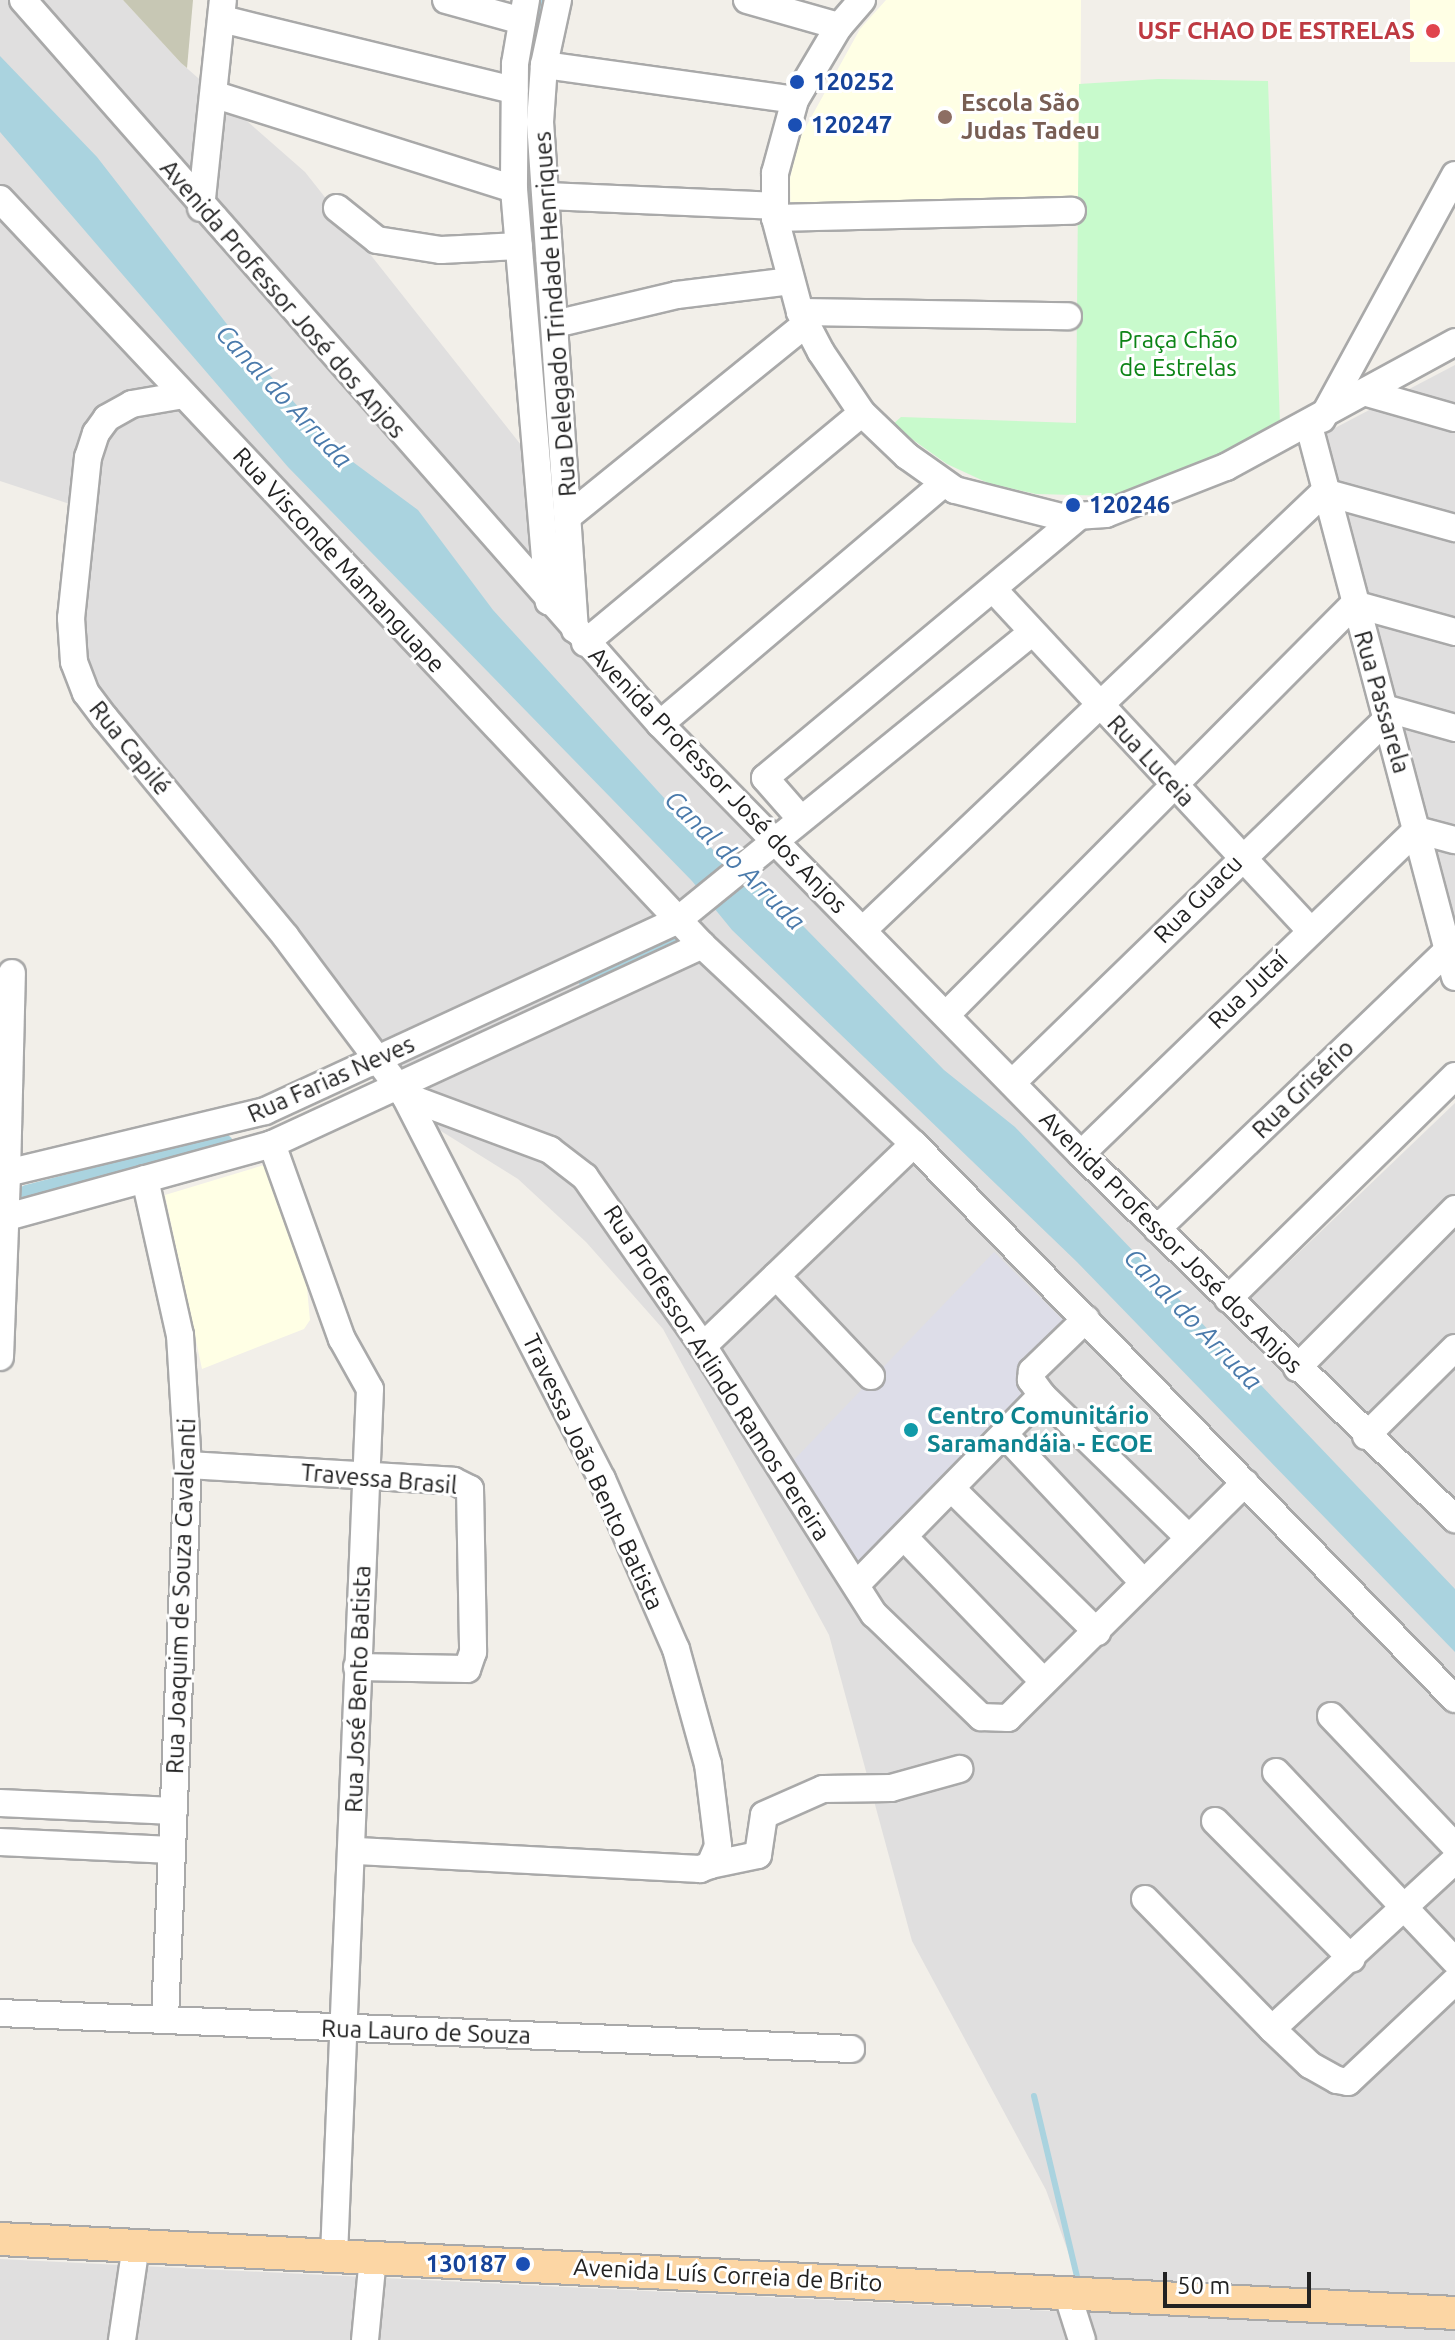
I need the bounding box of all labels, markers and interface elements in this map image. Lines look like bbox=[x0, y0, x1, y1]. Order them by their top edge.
place label: USF CHAO DE ESTRELAS bbox=[1137, 17, 1415, 45]
marker: USF CHAO DE ESTRELAS bbox=[1422, 20, 1444, 42]
place label: 120252 bbox=[813, 68, 894, 96]
marker: 120252 bbox=[788, 73, 806, 91]
place label: Escola São Judas Tadeu bbox=[961, 89, 1100, 145]
marker: Escola São Judas Tadeu bbox=[936, 108, 954, 126]
place label: 120247 bbox=[811, 111, 892, 139]
marker: 120247 bbox=[786, 116, 804, 134]
street label: Rua Delegado Trindade Henriques bbox=[528, 130, 582, 498]
street label: Avenida Professor José dos Anjos bbox=[154, 154, 412, 444]
water label: Canal do Arruda bbox=[209, 318, 359, 474]
park label: Praça Chão de Estrelas bbox=[1118, 326, 1238, 382]
street label: Rua Visconde Mamanguape bbox=[227, 441, 451, 679]
place label: 120246 bbox=[1089, 491, 1170, 519]
marker: 120246 bbox=[1064, 496, 1082, 514]
street label: Rua Passarela bbox=[1348, 627, 1416, 777]
street label: Avenida Professor José dos Anjos bbox=[583, 641, 853, 919]
street label: Rua Capilé bbox=[83, 695, 177, 801]
street label: Rua Luceia bbox=[1101, 709, 1201, 813]
water label: Canal do Arruda bbox=[659, 784, 811, 936]
street label: Rua Guacu bbox=[1148, 849, 1248, 949]
street label: Rua Jutaí bbox=[1202, 945, 1294, 1035]
street label: Rua Farias Neves bbox=[243, 1029, 419, 1129]
street label: Rua Grisério bbox=[1246, 1034, 1360, 1144]
street label: Avenida Professor José dos Anjos bbox=[1034, 1105, 1308, 1379]
street label: Rua Professor Arlindo Ramos Pereira bbox=[598, 1200, 836, 1546]
water label: Canal do Arruda bbox=[1117, 1242, 1269, 1396]
street label: Travessa João Bento Batista bbox=[516, 1329, 670, 1615]
place label: Centro Comunitário Saramandáia - ECOE bbox=[927, 1402, 1153, 1458]
street label: Rua Joaquim de Souza Cavalcanti bbox=[160, 1418, 202, 1774]
marker: Centro Comunitário Saramandáia - ECOE bbox=[902, 1421, 920, 1439]
street label: Travessa Brasil bbox=[300, 1458, 458, 1500]
street label: Rua José Bento Batista bbox=[339, 1565, 377, 1813]
street label: Rua Lauro de Souza bbox=[321, 2014, 531, 2050]
place label: 130187 bbox=[426, 2250, 507, 2278]
street label: Avenida Luís Correia de Brito bbox=[573, 2253, 883, 2297]
marker: 130187 bbox=[514, 2255, 532, 2273]
scale bar bbox=[1167, 2256, 1315, 2306]
text: 50 m bbox=[1177, 2272, 1230, 2299]

